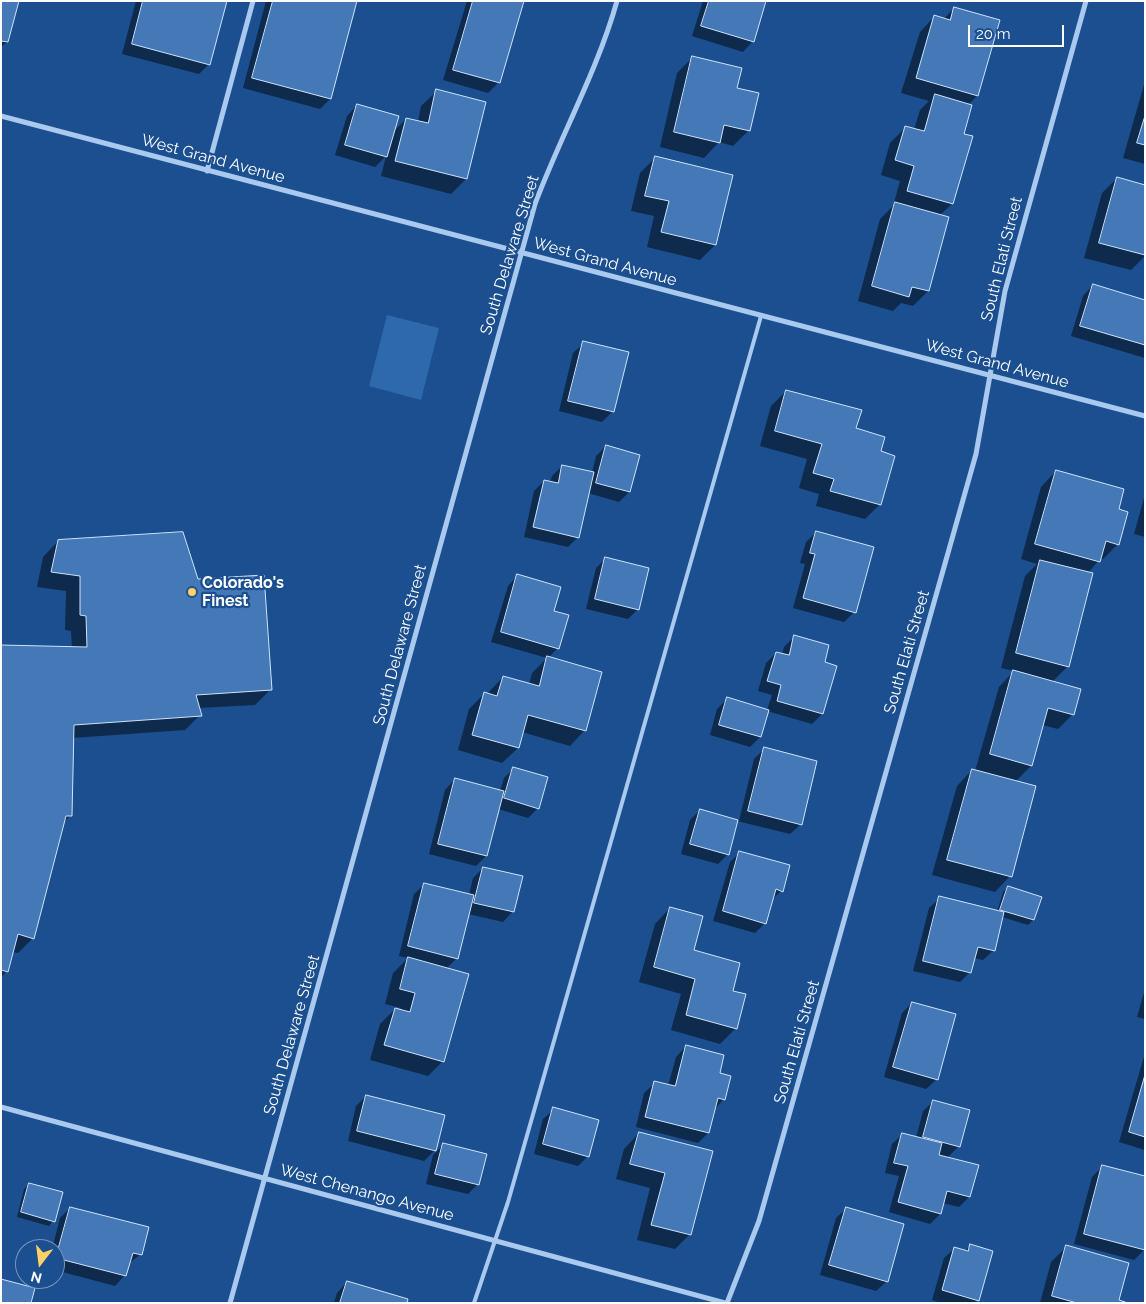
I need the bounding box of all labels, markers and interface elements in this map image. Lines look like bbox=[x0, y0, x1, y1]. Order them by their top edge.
scale bar bbox=[971, 15, 1067, 47]
text: 20 m bbox=[976, 25, 1011, 43]
street label: West Grand Avenue bbox=[139, 131, 287, 187]
street label: South Delaware Street bbox=[477, 173, 543, 337]
street label: South Elati Street bbox=[977, 195, 1027, 323]
street label: West Grand Avenue bbox=[531, 234, 679, 290]
street label: West Grand Avenue bbox=[923, 336, 1071, 392]
street label: South Delaware Street bbox=[369, 562, 431, 728]
place label: Colorado's Finest bbox=[202, 573, 284, 611]
marker: Colorado's Finest bbox=[186, 586, 198, 598]
street label: South Elati Street bbox=[880, 588, 934, 716]
street label: South Delaware Street bbox=[260, 953, 324, 1117]
street label: South Elati Street bbox=[770, 978, 824, 1106]
street label: West Chenango Avenue bbox=[278, 1161, 456, 1225]
north arrow bbox=[15, 1239, 65, 1289]
text: N bbox=[29, 1268, 44, 1287]

